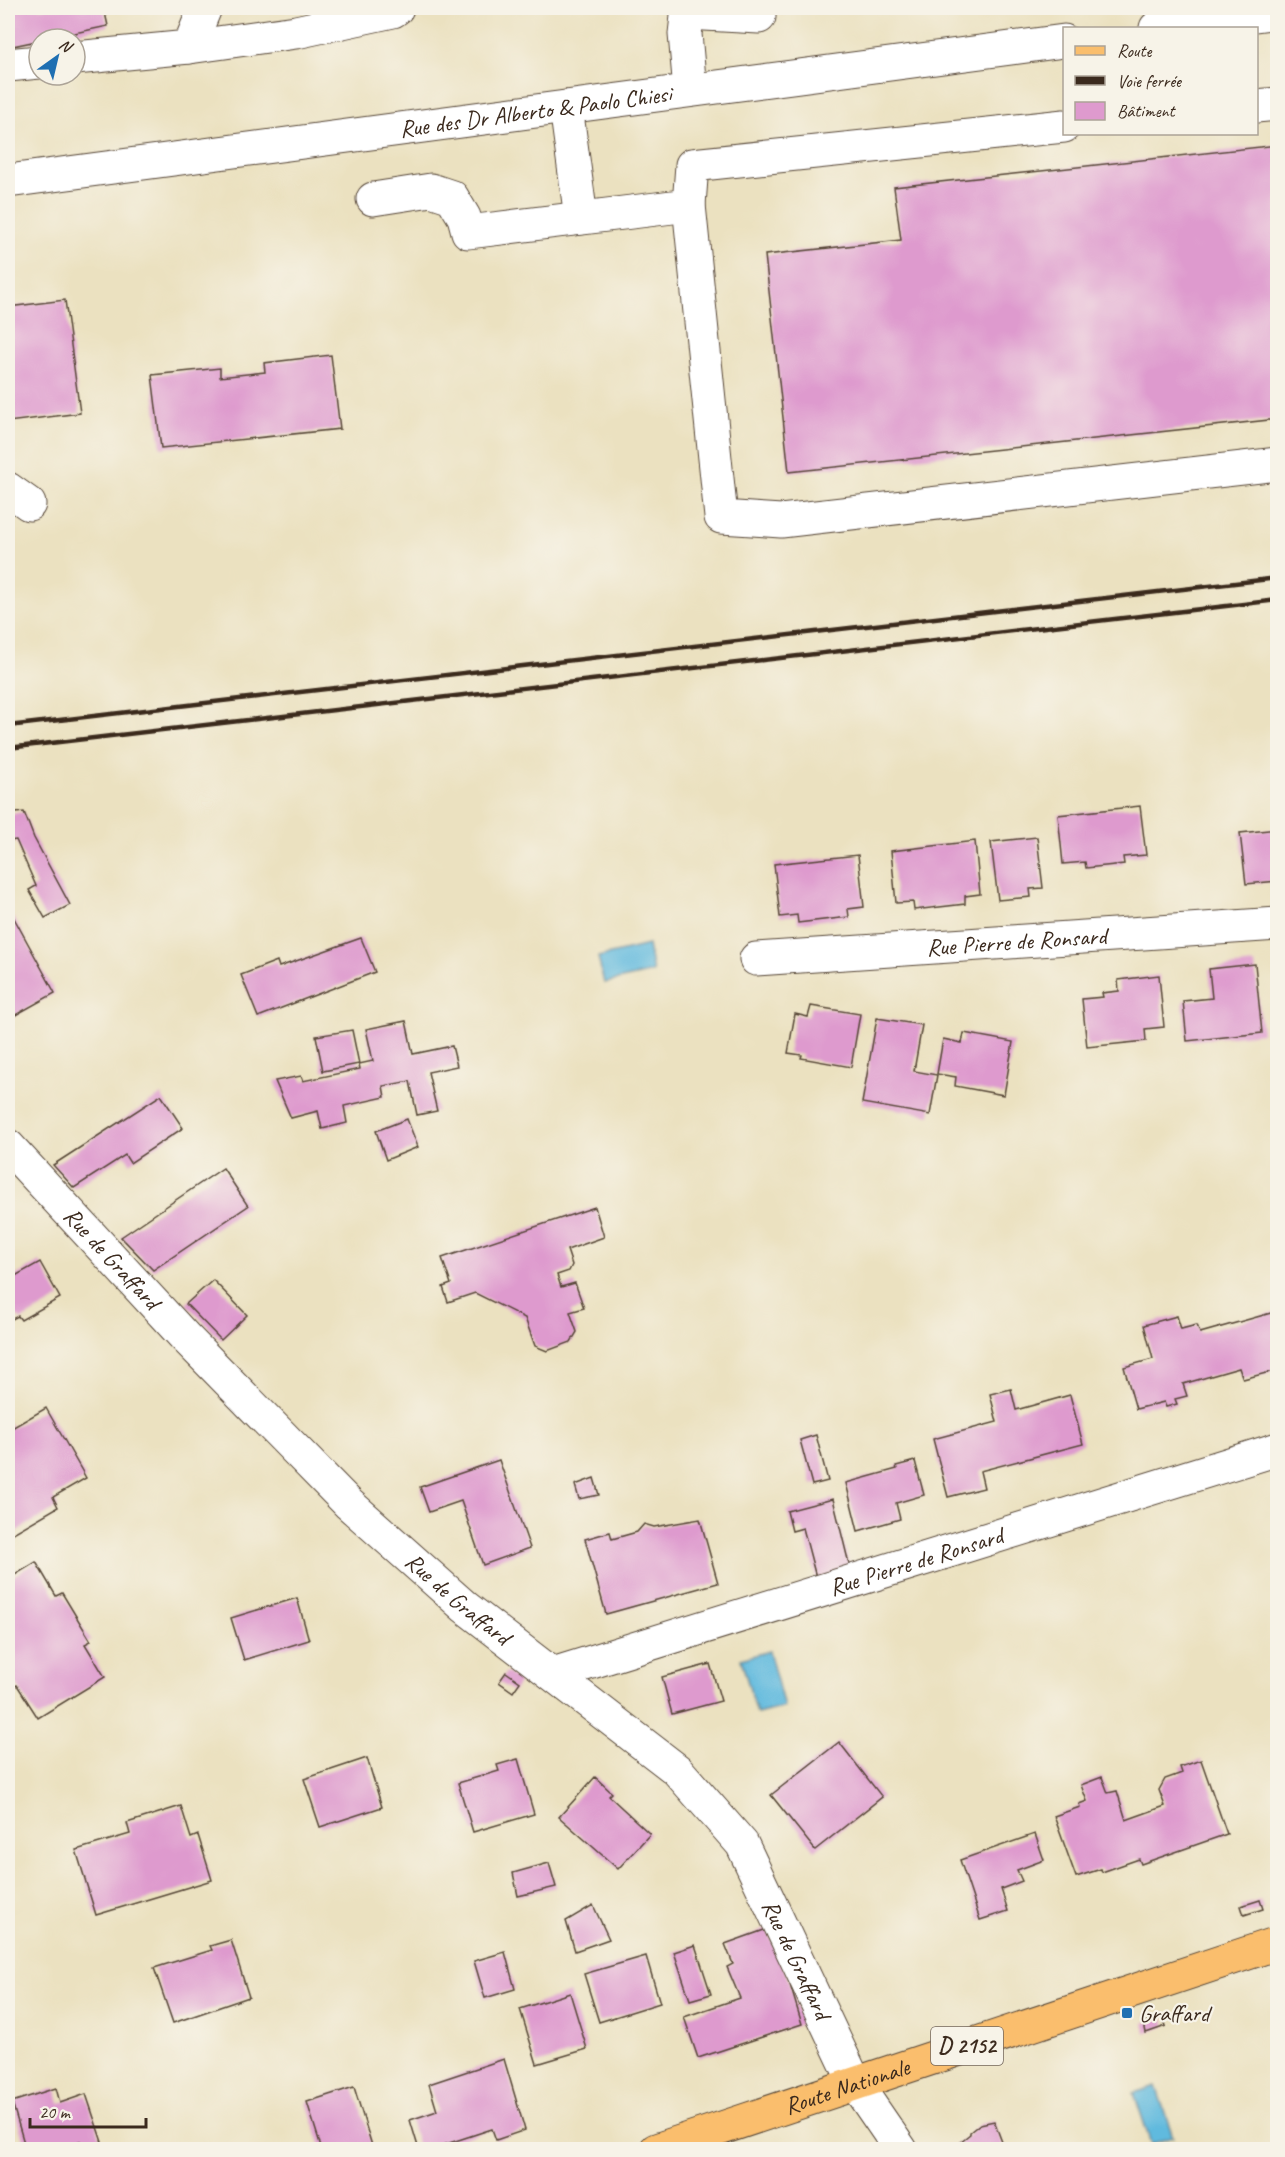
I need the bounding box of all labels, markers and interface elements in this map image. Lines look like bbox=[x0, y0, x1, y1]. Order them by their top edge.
north arrow bbox=[27, 27, 87, 87]
legend bbox=[1063, 27, 1258, 135]
text: N bbox=[55, 34, 77, 58]
text: Route bbox=[1117, 40, 1152, 62]
text: Voie ferrée bbox=[1117, 70, 1182, 92]
street label: Rue des Dr Alberto & Paolo Chiesi bbox=[398, 78, 677, 144]
text: Bâtiment bbox=[1117, 100, 1177, 122]
street label: Rue Pierre de Ronsard bbox=[926, 920, 1111, 963]
street label: Rue de Graffard bbox=[57, 1201, 169, 1318]
street label: Rue Pierre de Ronsard bbox=[825, 1519, 1010, 1602]
street label: Rue de Graffard bbox=[399, 1546, 519, 1654]
street label: Rue de Graffard bbox=[756, 1895, 839, 2027]
place label: Graffard bbox=[1139, 1998, 1213, 2028]
marker: Graffard bbox=[1120, 2006, 1134, 2020]
road number: D 2152 bbox=[931, 2027, 1003, 2065]
street label: Route Nationale bbox=[780, 2051, 915, 2121]
scale bar bbox=[30, 2091, 146, 2129]
text: 20 m bbox=[39, 2101, 72, 2123]

